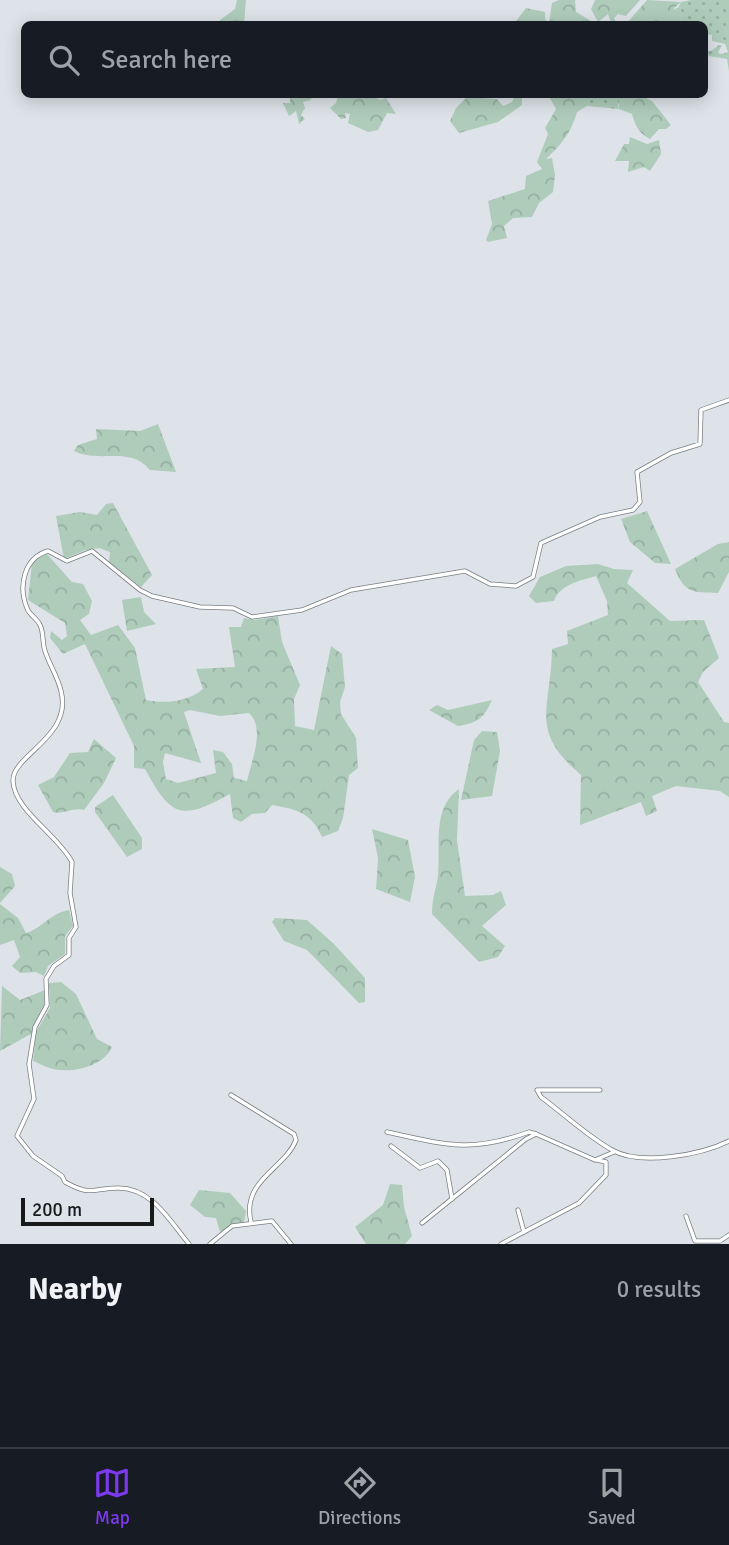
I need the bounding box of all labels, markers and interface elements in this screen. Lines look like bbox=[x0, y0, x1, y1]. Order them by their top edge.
search box bbox=[21, 21, 708, 98]
icon: search bbox=[45, 41, 83, 79]
text: Search here bbox=[101, 44, 232, 76]
scale bar bbox=[21, 1195, 154, 1227]
text: 200 m bbox=[32, 1198, 82, 1222]
text: Nearby bbox=[28, 1271, 122, 1308]
text: 0 results bbox=[617, 1275, 701, 1304]
tab: Map bbox=[93, 1464, 131, 1530]
tab: Directions bbox=[318, 1464, 401, 1530]
tab: Saved bbox=[588, 1464, 636, 1530]

